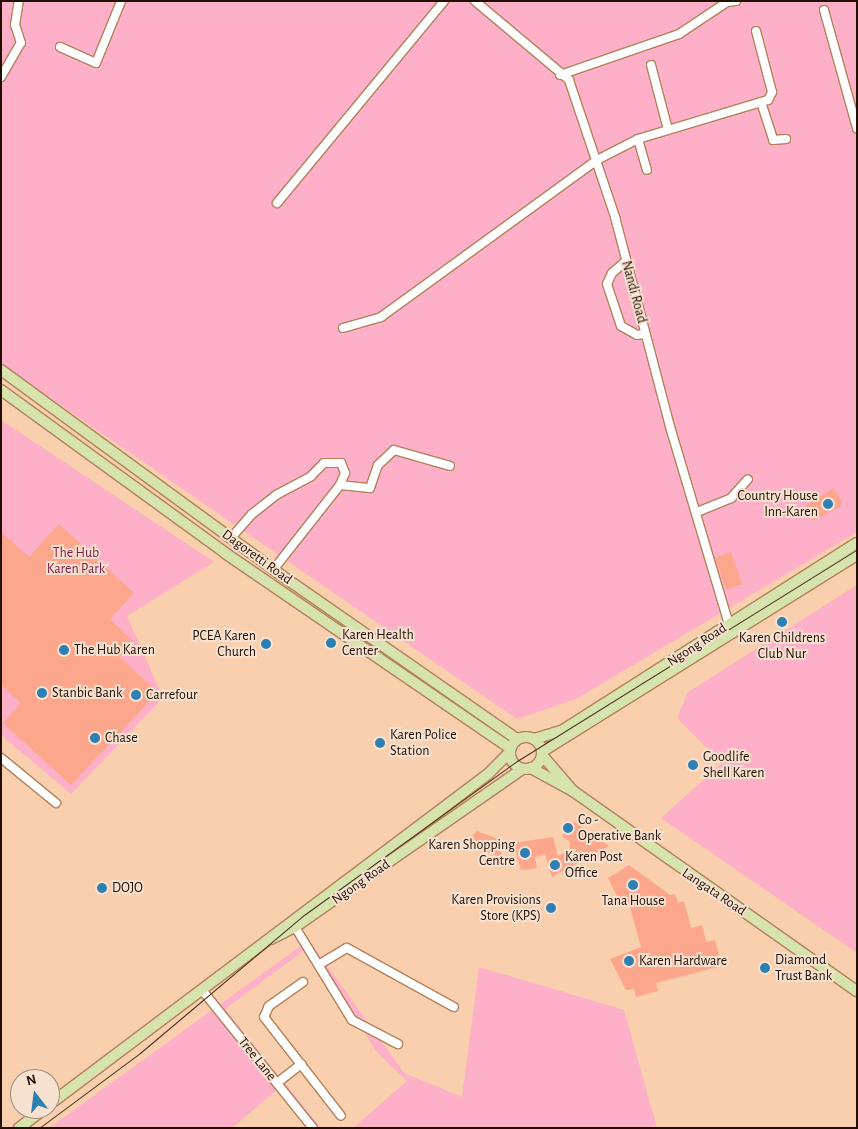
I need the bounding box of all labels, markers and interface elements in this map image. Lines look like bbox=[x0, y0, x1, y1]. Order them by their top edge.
street label: Nandi Road bbox=[618, 259, 650, 325]
place label: Country House Inn-Karen bbox=[738, 488, 818, 520]
marker: Country House Inn-Karen bbox=[822, 498, 834, 510]
street label: Dagoretti Road bbox=[219, 526, 295, 588]
park label: The Hub Karen Park bbox=[47, 545, 105, 578]
marker: Karen Childrens Club Nur bbox=[776, 616, 788, 628]
street label: Ngong Road bbox=[664, 620, 730, 670]
place label: Karen Health Center bbox=[342, 627, 414, 660]
place label: PCEA Karen Church bbox=[192, 628, 256, 660]
place label: Karen Childrens Club Nur bbox=[739, 630, 825, 662]
marker: Karen Health Center bbox=[324, 636, 338, 650]
marker: PCEA Karen Church bbox=[260, 638, 272, 650]
place label: The Hub Karen bbox=[74, 642, 155, 658]
marker: The Hub Karen bbox=[58, 644, 70, 656]
place label: Stanbic Bank bbox=[52, 685, 122, 701]
marker: Stanbic Bank bbox=[36, 687, 48, 699]
place label: Carrefour bbox=[146, 687, 197, 703]
marker: Carrefour bbox=[130, 689, 142, 701]
place label: Karen Police Station bbox=[390, 727, 457, 760]
place label: Chase bbox=[105, 730, 138, 746]
marker: Chase bbox=[89, 732, 101, 744]
marker: Karen Police Station bbox=[374, 737, 386, 749]
place label: Goodlife Shell Karen bbox=[703, 749, 764, 782]
marker: Goodlife Shell Karen bbox=[687, 759, 699, 771]
place label: Co - Operative Bank bbox=[578, 812, 661, 844]
marker: Co - Operative Bank bbox=[562, 822, 574, 834]
place label: Karen Shopping Centre bbox=[428, 837, 515, 870]
marker: Karen Shopping Centre bbox=[519, 847, 531, 859]
place label: Karen Post Office bbox=[565, 849, 623, 882]
street label: Ngong Road bbox=[329, 856, 393, 908]
marker: Karen Post Office bbox=[549, 859, 561, 871]
street label: Langata Road bbox=[679, 864, 749, 920]
marker: Tana House bbox=[627, 879, 639, 891]
place label: DOJO bbox=[112, 880, 143, 896]
marker: DOJO bbox=[96, 882, 108, 894]
place label: Karen Provisions Store (KPS) bbox=[451, 892, 541, 924]
place label: Tana House bbox=[601, 893, 665, 909]
marker: Karen Provisions Store (KPS) bbox=[545, 902, 557, 914]
place label: Diamond Trust Bank bbox=[775, 952, 832, 984]
place label: Karen Hardware bbox=[639, 953, 727, 969]
marker: Karen Hardware bbox=[623, 955, 635, 967]
marker: Diamond Trust Bank bbox=[759, 962, 771, 974]
street label: Tree Lane bbox=[234, 1034, 280, 1084]
north arrow bbox=[10, 1069, 60, 1119]
text: N bbox=[25, 1072, 38, 1089]

